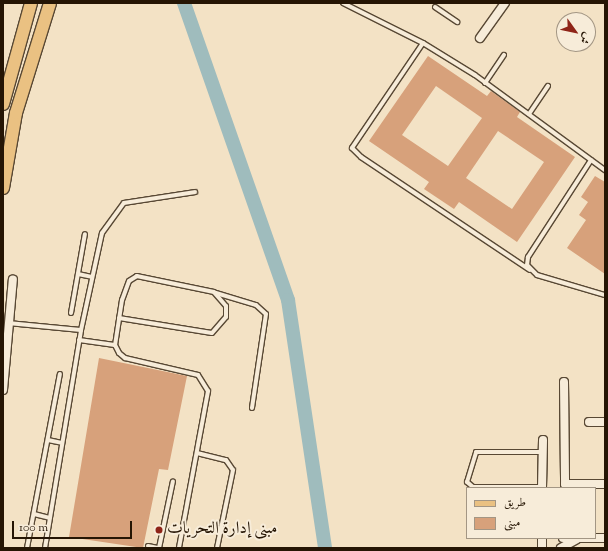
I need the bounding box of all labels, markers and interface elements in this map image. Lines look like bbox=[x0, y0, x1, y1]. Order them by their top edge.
north arrow bbox=[556, 12, 596, 52]
text: ش bbox=[576, 29, 595, 47]
legend bbox=[466, 487, 596, 539]
text: طريق bbox=[504, 494, 526, 512]
scale bar bbox=[14, 513, 134, 539]
text: مبنى bbox=[504, 514, 520, 532]
text: 100 m bbox=[19, 519, 48, 537]
place label: مبنى إدارة التحريات bbox=[167, 520, 277, 540]
marker: مبنى إدارة التحريات bbox=[154, 525, 164, 535]

